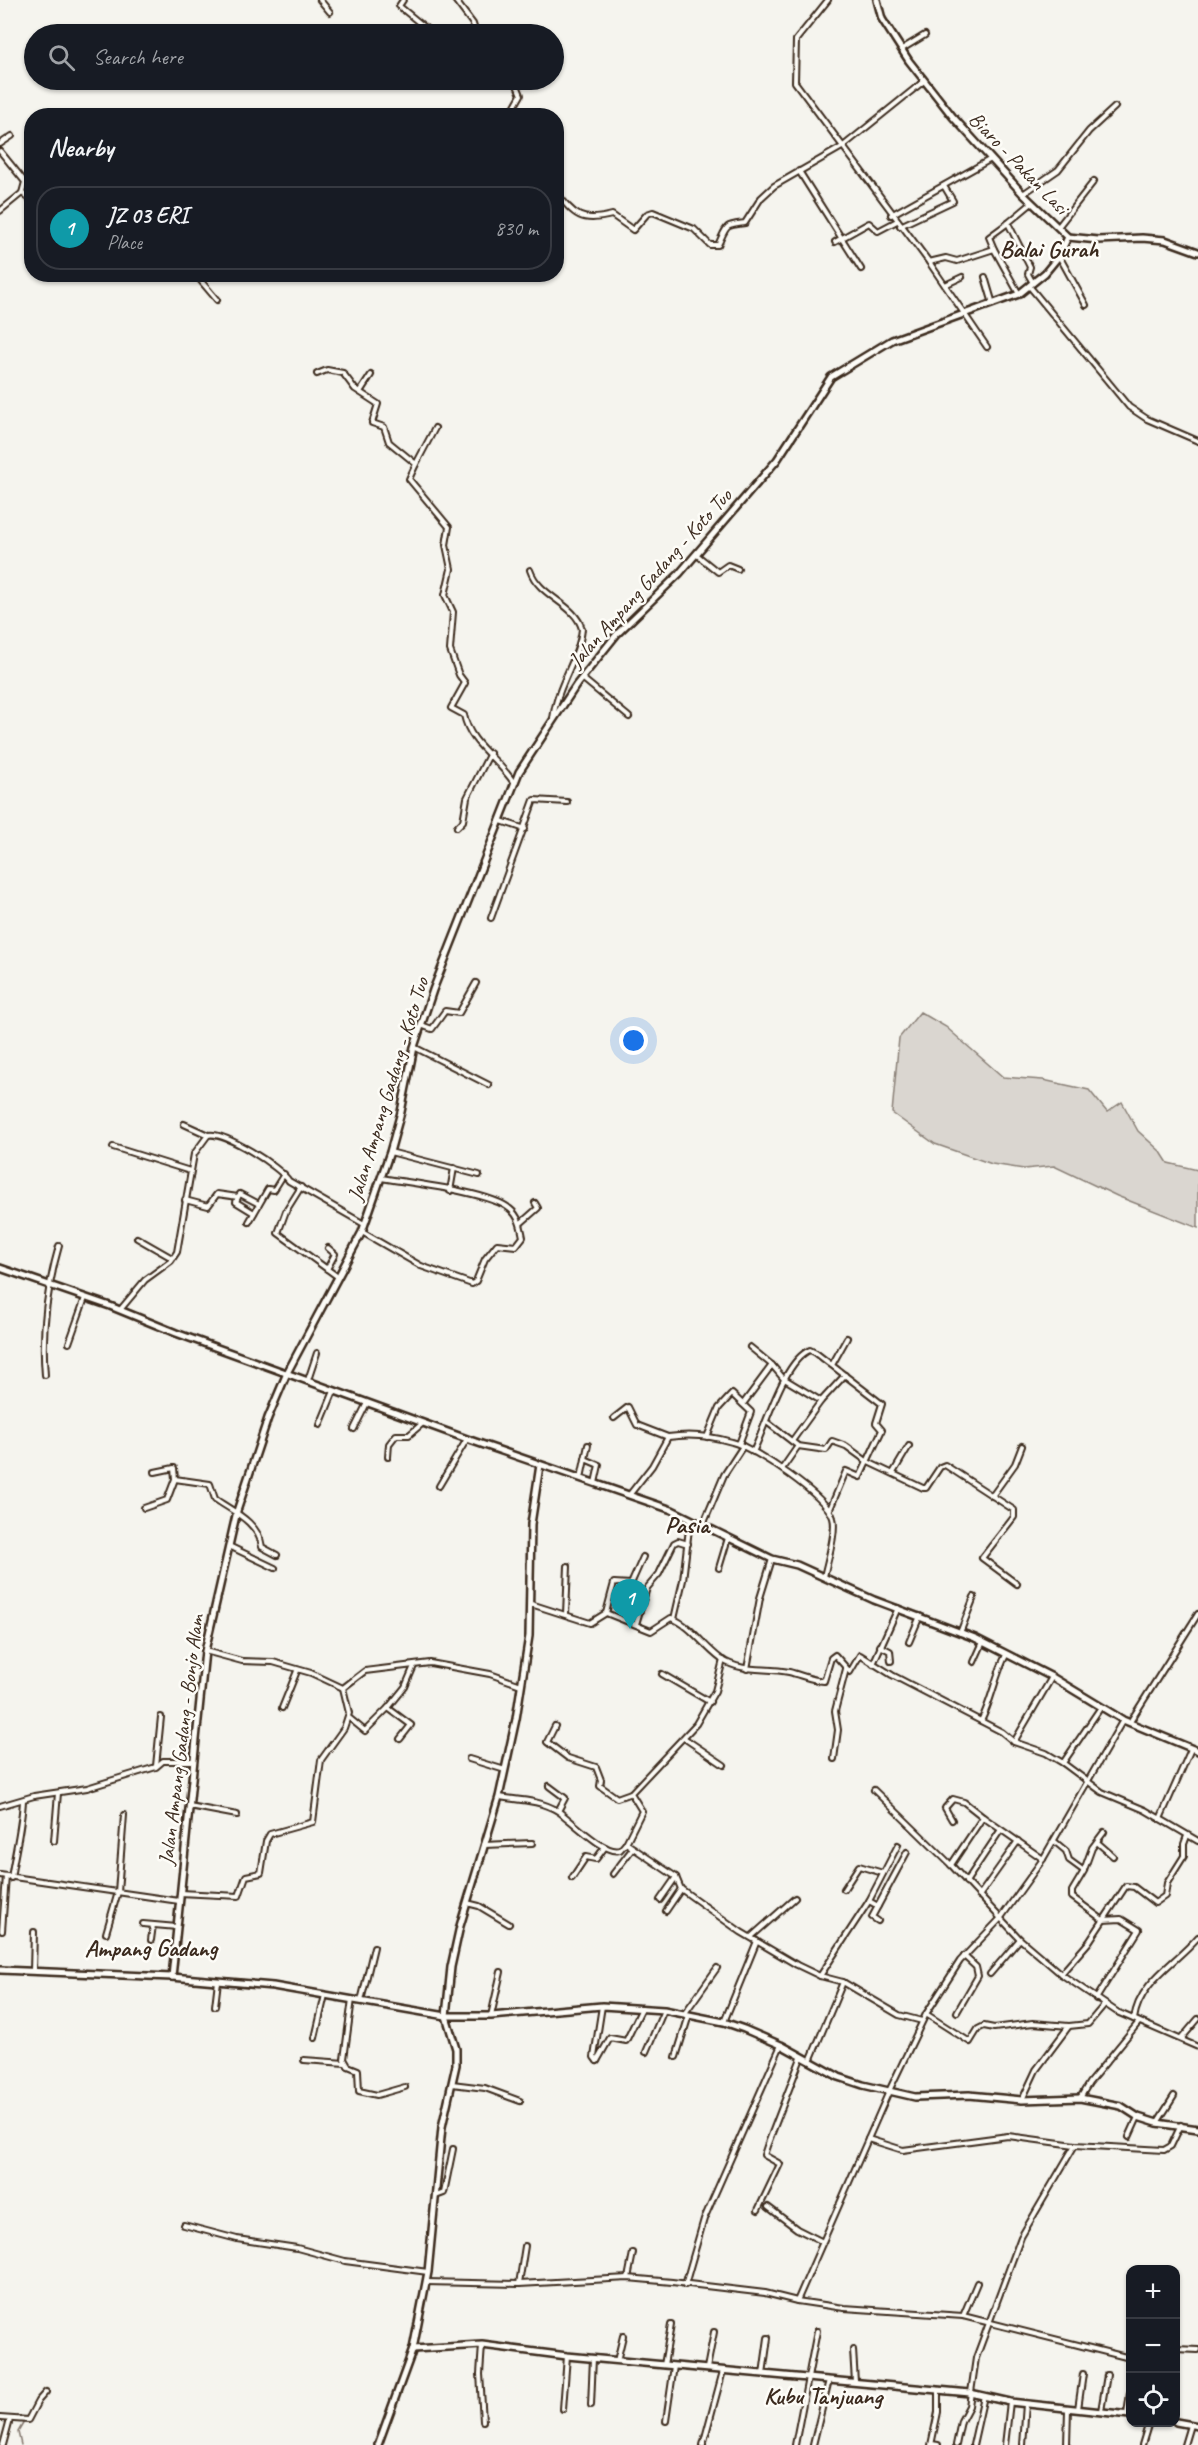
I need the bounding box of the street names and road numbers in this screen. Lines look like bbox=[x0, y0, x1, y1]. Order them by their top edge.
street label: Biaro - Pakan Lasi bbox=[964, 106, 1077, 222]
street label: Jalan Ampang Gadang - Koto Tuo bbox=[562, 482, 738, 674]
street label: Jalan Ampang Gadang - Koto Tuo bbox=[341, 973, 435, 1205]
street label: Jalan Ampang Gadang - Bonjo Alam bbox=[153, 1611, 210, 1868]

